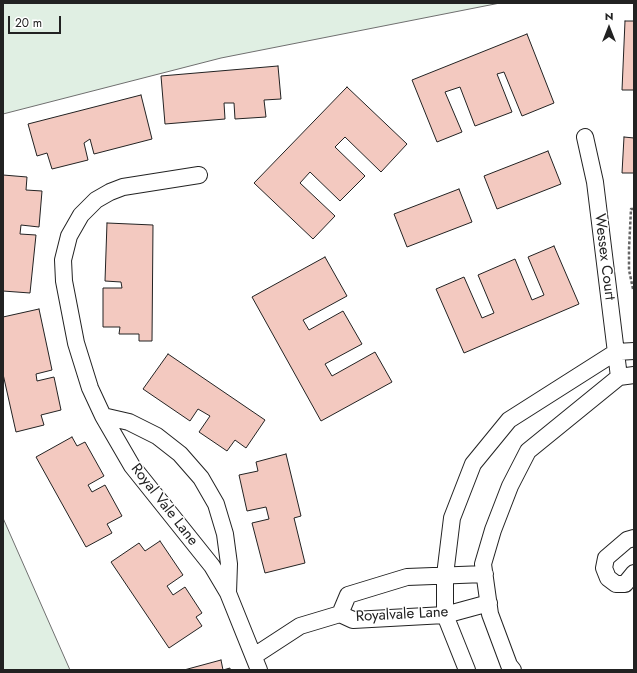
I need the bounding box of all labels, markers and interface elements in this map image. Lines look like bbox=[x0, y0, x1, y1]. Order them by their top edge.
scale bar bbox=[10, 8, 63, 34]
north arrow bbox=[589, 8, 629, 48]
text: N bbox=[605, 8, 613, 24]
text: 20 m bbox=[15, 14, 42, 32]
street label: Wessex Court bbox=[590, 213, 618, 301]
street label: Royal Vale Lane bbox=[126, 460, 202, 550]
street label: Royalvale Lane bbox=[355, 604, 449, 626]

